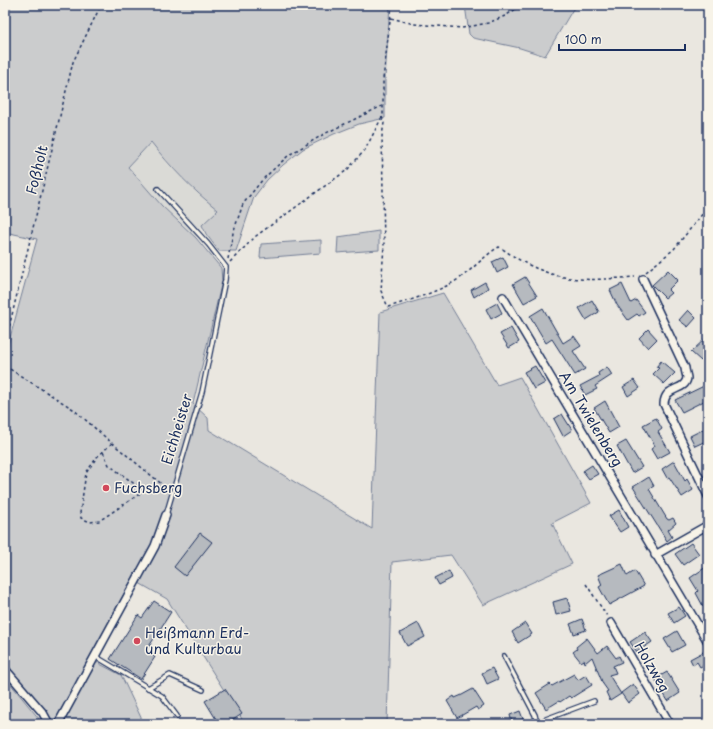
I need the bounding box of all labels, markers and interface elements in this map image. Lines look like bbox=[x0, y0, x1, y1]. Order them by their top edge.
scale bar bbox=[559, 26, 685, 52]
text: 100 m bbox=[565, 30, 602, 48]
street label: Foßholt bbox=[20, 143, 53, 197]
street label: Am Twielenberg bbox=[555, 367, 628, 471]
street label: Eichheister bbox=[156, 390, 197, 467]
place label: Fuchsberg bbox=[114, 477, 182, 498]
marker: Fuchsberg bbox=[101, 483, 111, 493]
place label: Heißmann Erd- und Kulturbau bbox=[145, 622, 250, 659]
marker: Heißmann Erd- und Kulturbau bbox=[132, 636, 142, 646]
street label: Holzweg bbox=[629, 638, 675, 696]

